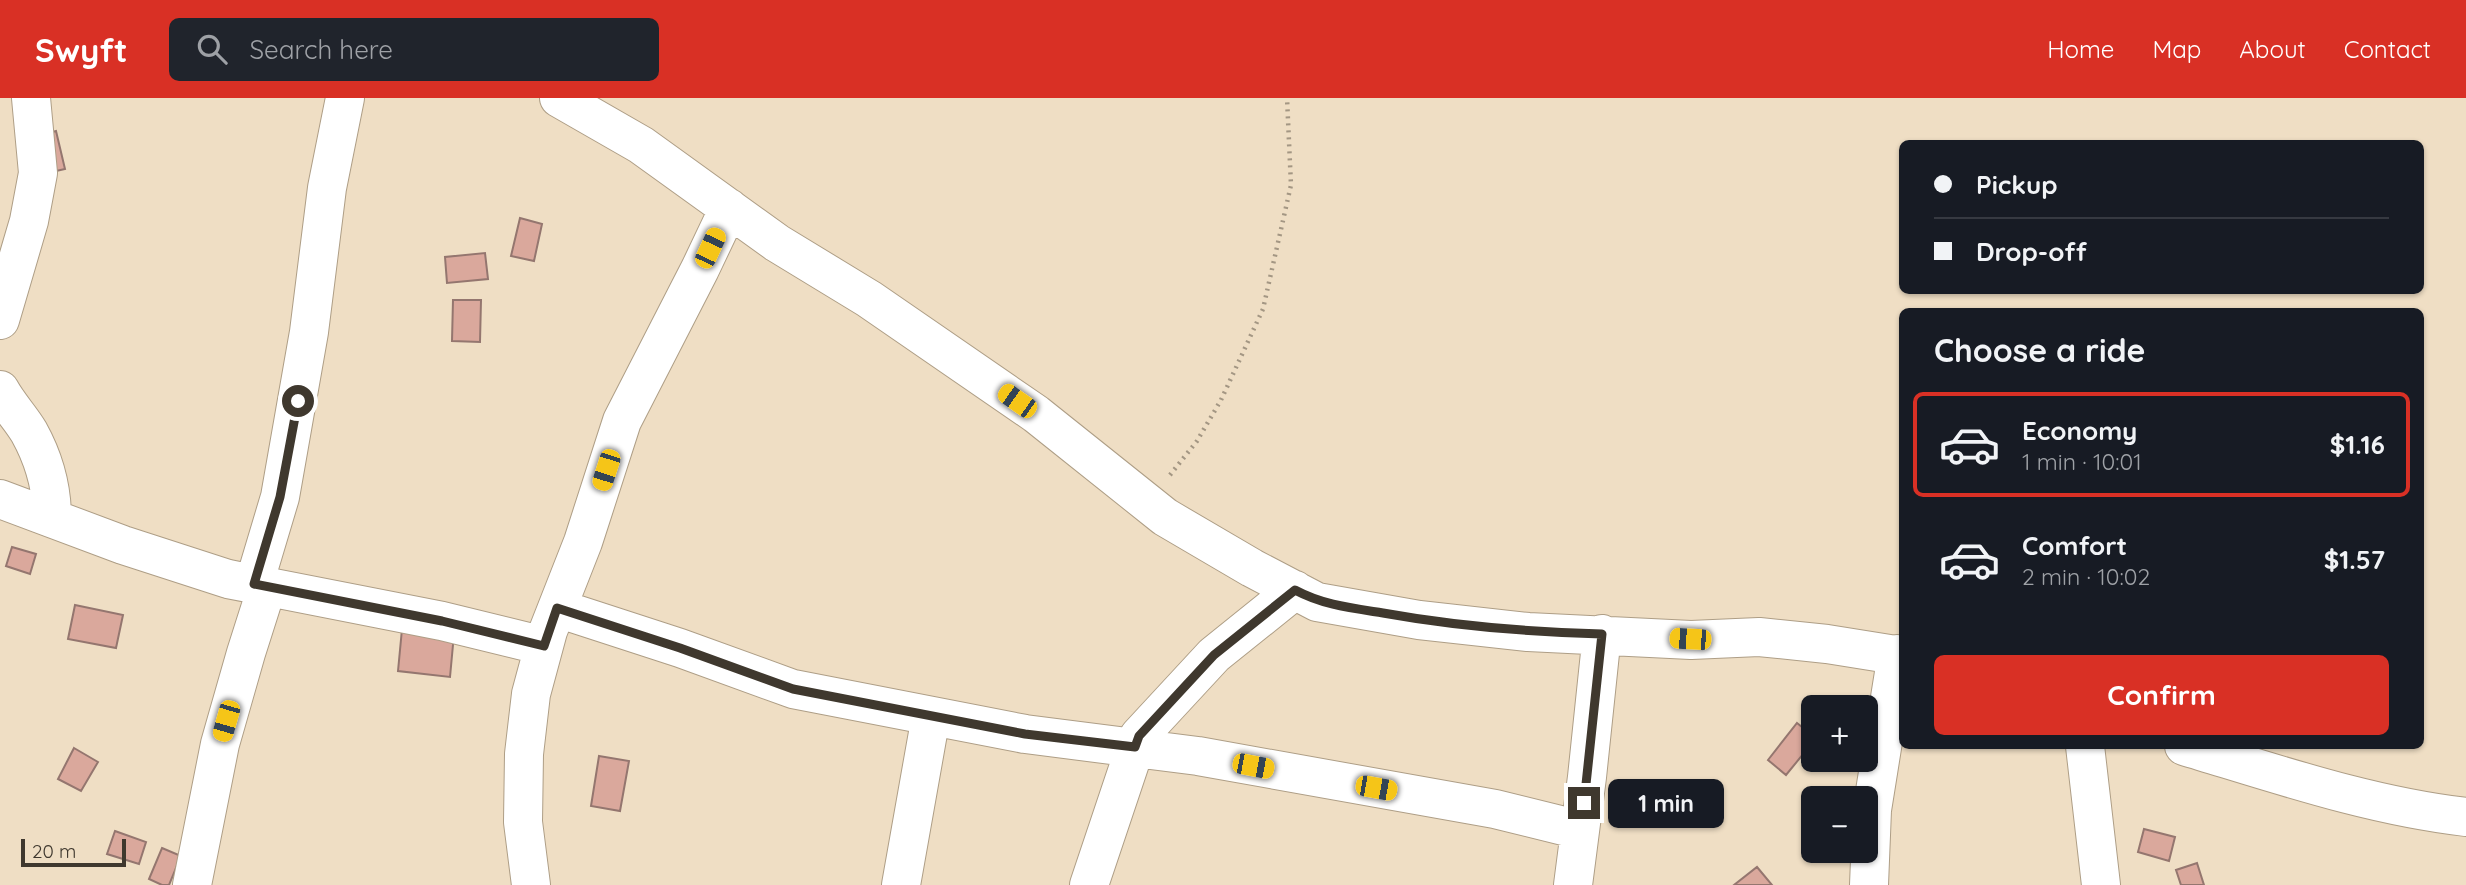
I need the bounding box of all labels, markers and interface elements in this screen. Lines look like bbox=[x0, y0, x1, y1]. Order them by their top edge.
search box bbox=[169, 18, 659, 81]
text: Swyft bbox=[35, 29, 127, 70]
icon: search bbox=[193, 30, 231, 68]
text: Search here bbox=[249, 33, 393, 66]
text: Home bbox=[2047, 34, 2114, 64]
text: Map bbox=[2152, 34, 2201, 64]
text: About bbox=[2239, 34, 2306, 64]
text: Contact bbox=[2344, 34, 2431, 64]
text: Pickup bbox=[1976, 168, 2058, 201]
car bbox=[692, 225, 729, 271]
text: Drop-off bbox=[1976, 235, 2087, 268]
text: Choose a ride bbox=[1934, 330, 2146, 370]
car bbox=[994, 380, 1041, 422]
route start bbox=[282, 385, 314, 417]
icon: car bbox=[1938, 413, 2001, 476]
text: Economy bbox=[2022, 414, 2137, 447]
text: $1.16 bbox=[2330, 428, 2385, 461]
car bbox=[590, 447, 623, 493]
text: 1 min · 10:01 bbox=[2022, 447, 2142, 476]
icon: car bbox=[1938, 528, 2001, 591]
text: Comfort bbox=[2022, 529, 2127, 562]
text: $1.57 bbox=[2324, 543, 2385, 576]
text: 2 min · 10:02 bbox=[2022, 562, 2150, 591]
car bbox=[1669, 627, 1712, 651]
button: Confirm bbox=[1934, 655, 2389, 735]
map controls bbox=[1801, 695, 1878, 863]
button: + bbox=[1801, 695, 1878, 772]
car bbox=[211, 698, 242, 744]
car bbox=[1231, 752, 1276, 780]
car bbox=[1354, 774, 1399, 802]
callout: 1 min bbox=[1608, 778, 1724, 828]
button: − bbox=[1801, 786, 1878, 863]
route end bbox=[1568, 787, 1600, 819]
text: 1 min bbox=[1638, 789, 1694, 818]
scale bar bbox=[21, 836, 126, 868]
text: 20 m bbox=[32, 839, 76, 863]

